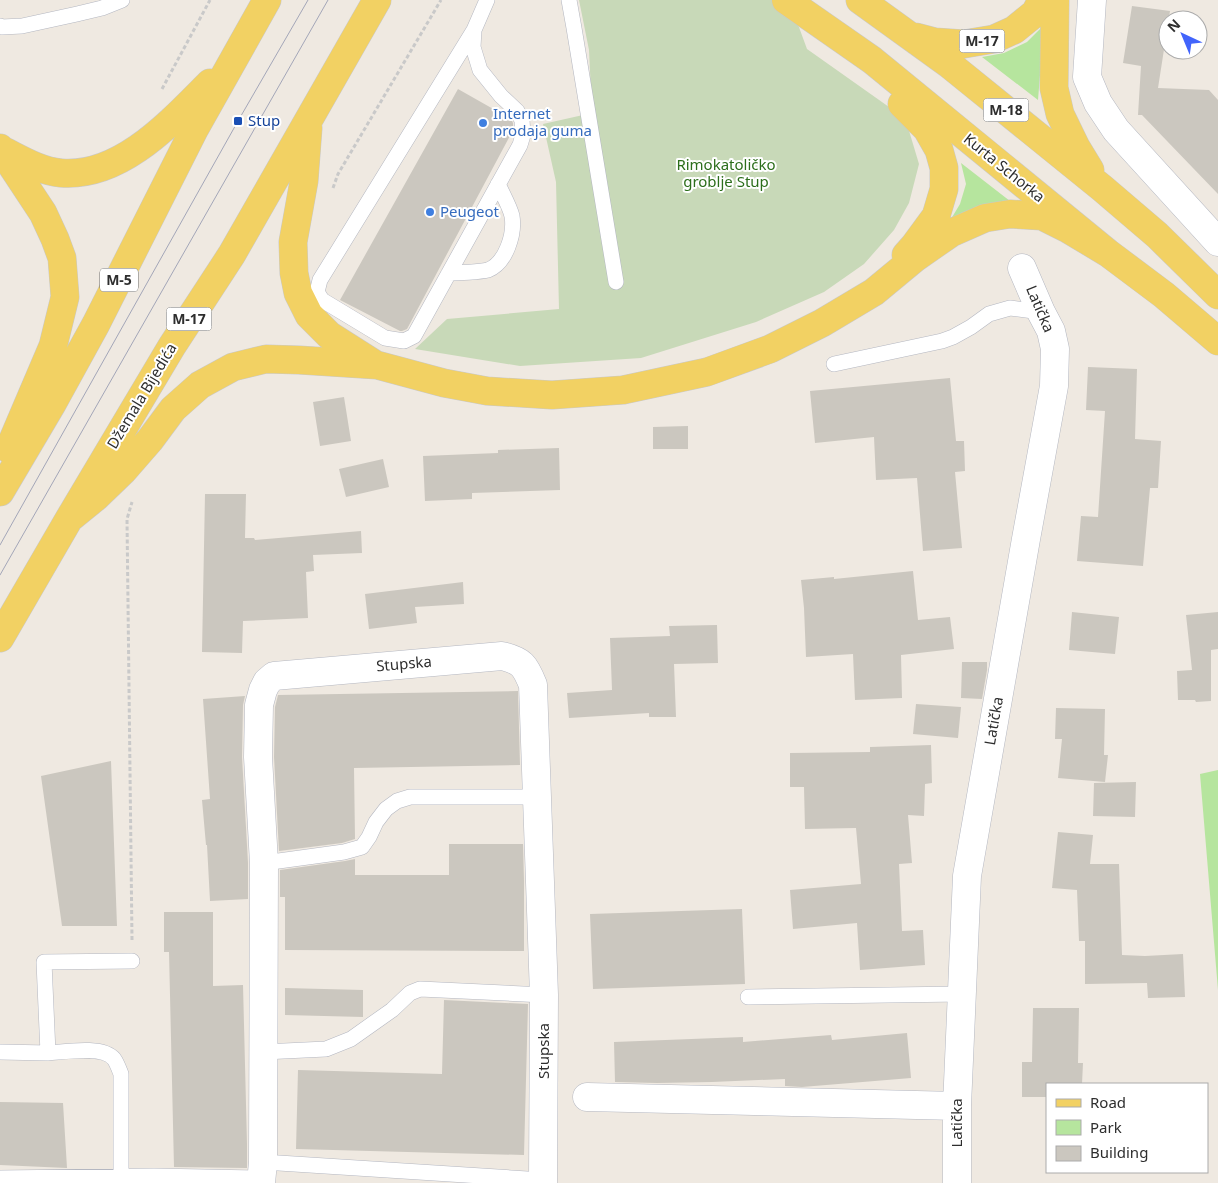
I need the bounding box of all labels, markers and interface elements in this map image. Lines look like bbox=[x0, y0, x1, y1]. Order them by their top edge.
north arrow bbox=[1158, 10, 1208, 60]
text: N bbox=[1163, 14, 1184, 36]
road number: M-17 bbox=[960, 29, 1004, 52]
road number: M-18 bbox=[984, 98, 1028, 122]
place label: Internet prodaja guma bbox=[493, 103, 592, 140]
place label: Stup bbox=[248, 110, 280, 130]
marker: Stup bbox=[232, 115, 244, 127]
marker: Internet prodaja guma bbox=[477, 117, 489, 129]
street label: Kurta Schorka bbox=[960, 128, 1049, 206]
park label: Rimokatoličko groblje Stup bbox=[676, 154, 776, 191]
place label: Peugeot bbox=[440, 201, 500, 221]
marker: Peugeot bbox=[424, 206, 436, 218]
road number: M-5 bbox=[100, 268, 138, 292]
street label: Latička bbox=[1022, 282, 1060, 335]
road number: M-17 bbox=[166, 308, 212, 330]
street label: Džemala Bijedića bbox=[102, 339, 181, 452]
street label: Stupska bbox=[375, 651, 433, 675]
street label: Latička bbox=[979, 695, 1007, 747]
street label: Stupska bbox=[533, 1023, 553, 1079]
legend bbox=[1046, 1083, 1208, 1173]
text: Road bbox=[1090, 1092, 1126, 1112]
street label: Latička bbox=[946, 1098, 966, 1148]
text: Park bbox=[1090, 1117, 1122, 1137]
text: Building bbox=[1090, 1142, 1148, 1162]

